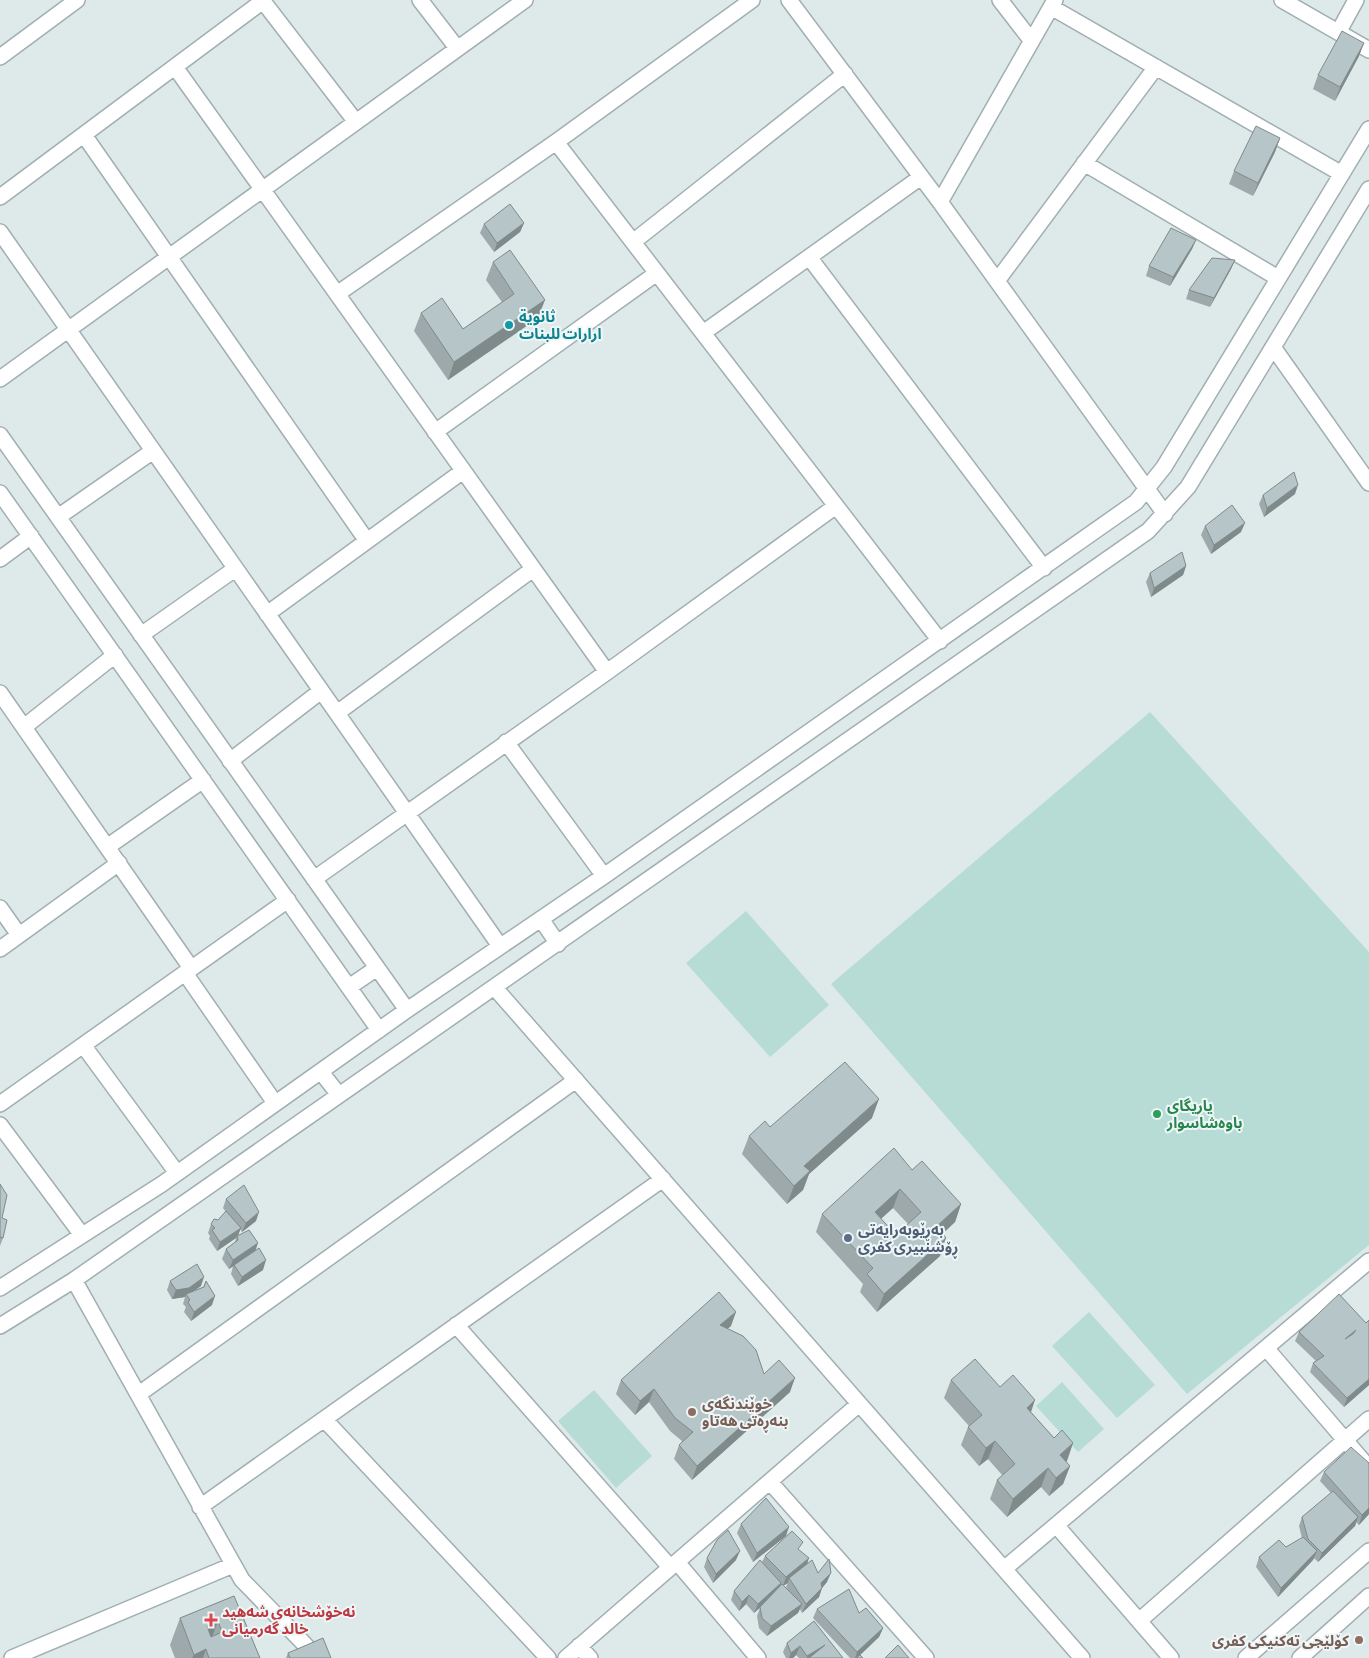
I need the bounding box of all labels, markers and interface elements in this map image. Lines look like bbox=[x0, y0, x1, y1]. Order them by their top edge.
place label: ثانوية ارارات للبنات bbox=[519, 308, 602, 343]
marker: ثانوية ارارات للبنات bbox=[503, 319, 515, 331]
place label: یاریگای باوەشاسوار bbox=[1166, 1097, 1242, 1132]
marker: یاریگای باوەشاسوار bbox=[1151, 1108, 1163, 1120]
place label: بەڕێوبەرایەتی ڕۆشنبیری کفری bbox=[858, 1221, 958, 1259]
marker: بەڕێوبەرایەتی ڕۆشنبیری کفری bbox=[842, 1232, 854, 1244]
place label: خوێندنگەی بنەڕەتی هەتاو bbox=[702, 1395, 788, 1433]
marker: خوێندنگەی بنەڕەتی هەتاو bbox=[686, 1406, 698, 1418]
place label: نەخۆشخانەی شەهید خالد گەرمیانی bbox=[222, 1603, 356, 1638]
marker: نەخۆشخانەی شەهید خالد گەرمیانی bbox=[204, 1613, 218, 1627]
place label: کۆلێجی تەکنیکی کفری bbox=[1212, 1632, 1349, 1650]
marker: کۆلێجی تەکنیکی کفری bbox=[1353, 1634, 1365, 1646]

